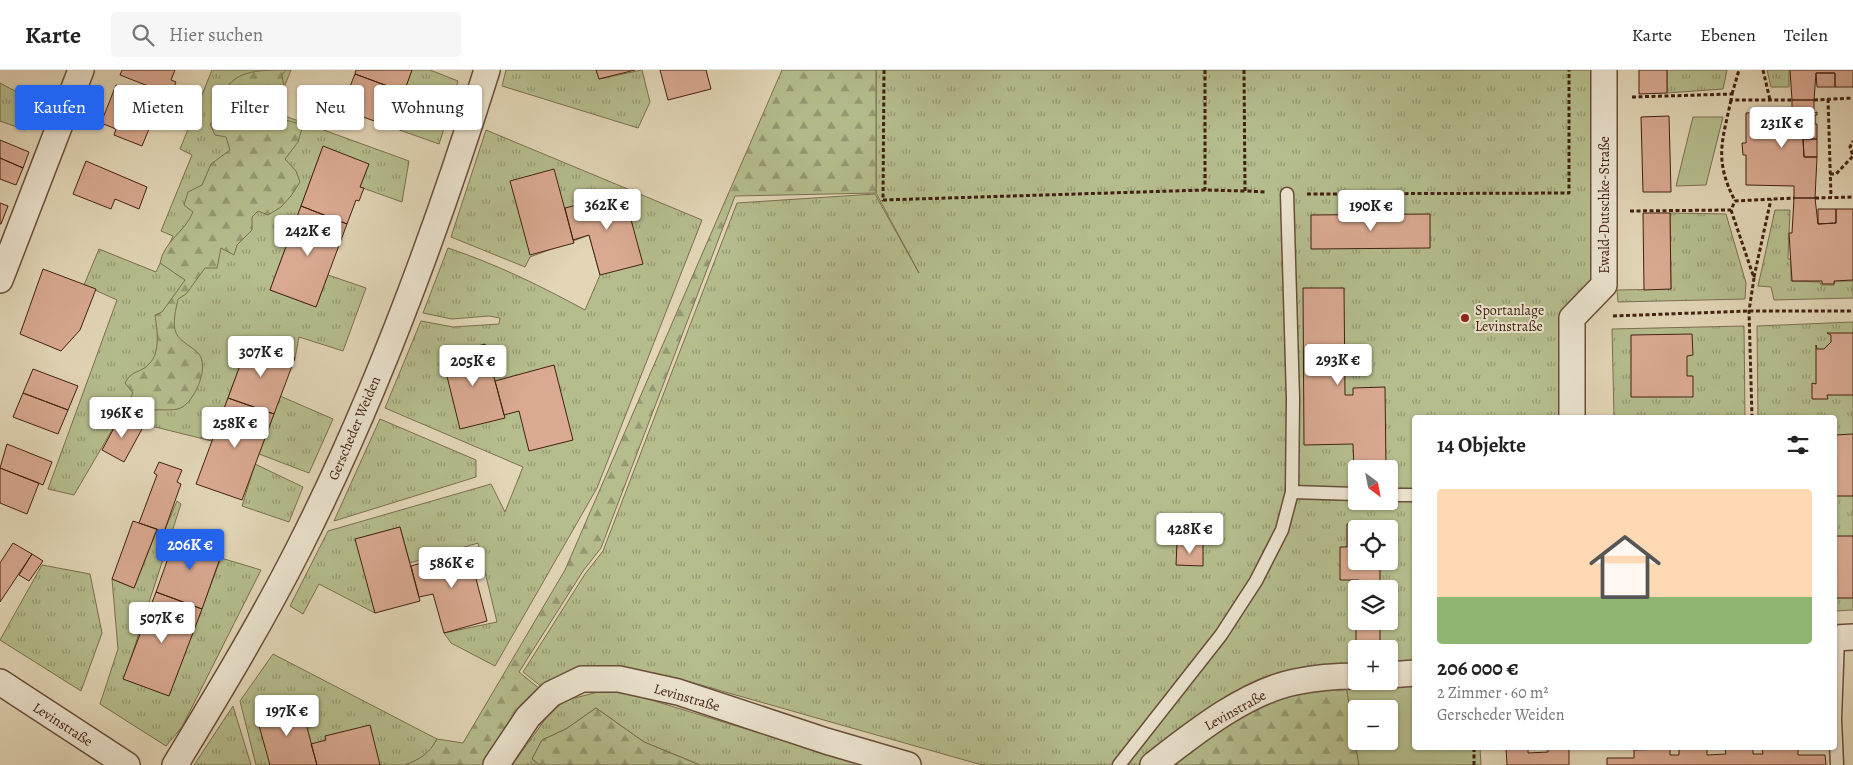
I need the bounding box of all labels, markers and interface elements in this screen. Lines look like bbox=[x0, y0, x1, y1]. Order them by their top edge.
search box bbox=[111, 12, 461, 57]
text: Karte bbox=[25, 19, 81, 51]
icon: search bbox=[129, 21, 157, 49]
text: Hier suchen bbox=[169, 22, 263, 48]
text: Karte bbox=[1632, 23, 1672, 47]
text: Ebenen bbox=[1700, 23, 1756, 47]
text: Teilen bbox=[1784, 23, 1828, 47]
chip: Kaufen bbox=[15, 85, 104, 130]
chip: Mieten bbox=[114, 85, 202, 130]
chip: Filter bbox=[212, 85, 287, 130]
chip: Neu bbox=[297, 85, 364, 130]
chip: Wohnung bbox=[374, 85, 482, 130]
pin: 231K € bbox=[1741, 106, 1823, 149]
text: 231K € bbox=[1761, 112, 1803, 134]
street label: Ewald-Dutschke-Straße bbox=[1595, 136, 1614, 274]
pin: 362K € bbox=[566, 189, 648, 231]
pin: 190K € bbox=[1330, 190, 1412, 232]
text: 362K € bbox=[585, 194, 629, 216]
text: 190K € bbox=[1349, 195, 1393, 217]
pin: 242K € bbox=[267, 214, 349, 257]
text: 242K € bbox=[285, 220, 331, 242]
place label: Sportanlage Levinstraße bbox=[1475, 301, 1544, 336]
marker: Sportanlage Levinstraße bbox=[1459, 312, 1471, 324]
pin: 307K € bbox=[220, 336, 302, 378]
text: 307K € bbox=[239, 341, 283, 363]
pin: 205K € bbox=[432, 344, 514, 387]
pin: 293K € bbox=[1297, 344, 1379, 386]
text: 293K € bbox=[1316, 349, 1360, 371]
text: 205K € bbox=[450, 350, 496, 372]
street label: Gerscheder Weiden bbox=[324, 373, 385, 483]
pin: 196K € bbox=[81, 396, 163, 439]
text: 196K € bbox=[100, 402, 144, 424]
pin: 258K € bbox=[194, 406, 276, 449]
text: 258K € bbox=[213, 412, 257, 434]
text: 14 Objekte bbox=[1437, 431, 1526, 459]
icon: filters bbox=[1784, 431, 1812, 459]
north arrow bbox=[1348, 460, 1398, 510]
map controls bbox=[1348, 460, 1398, 750]
pin: 428K € bbox=[1149, 512, 1231, 555]
text: 428K € bbox=[1167, 518, 1213, 540]
button: locate bbox=[1348, 520, 1398, 570]
icon: home bbox=[1580, 522, 1670, 612]
pin: 206K € bbox=[149, 528, 231, 571]
text: 206K € bbox=[167, 534, 213, 556]
pin: 586K € bbox=[411, 546, 493, 589]
text: 586K € bbox=[430, 552, 474, 574]
button: layers bbox=[1348, 580, 1398, 630]
pin: 507K € bbox=[121, 602, 203, 644]
text: 507K € bbox=[140, 607, 184, 629]
button: + bbox=[1348, 640, 1398, 690]
text: 206 000 € bbox=[1437, 654, 1519, 682]
street label: Levinstraße bbox=[652, 679, 722, 716]
text: 2 Zimmer · 60 m² bbox=[1437, 682, 1548, 704]
street label: Levinstraße bbox=[1201, 686, 1269, 735]
pin: 197K € bbox=[246, 694, 328, 737]
street label: Levinstraße bbox=[29, 698, 96, 751]
text: 197K € bbox=[266, 700, 308, 722]
button: − bbox=[1348, 700, 1398, 750]
text: Gerscheder Weiden bbox=[1437, 704, 1565, 726]

